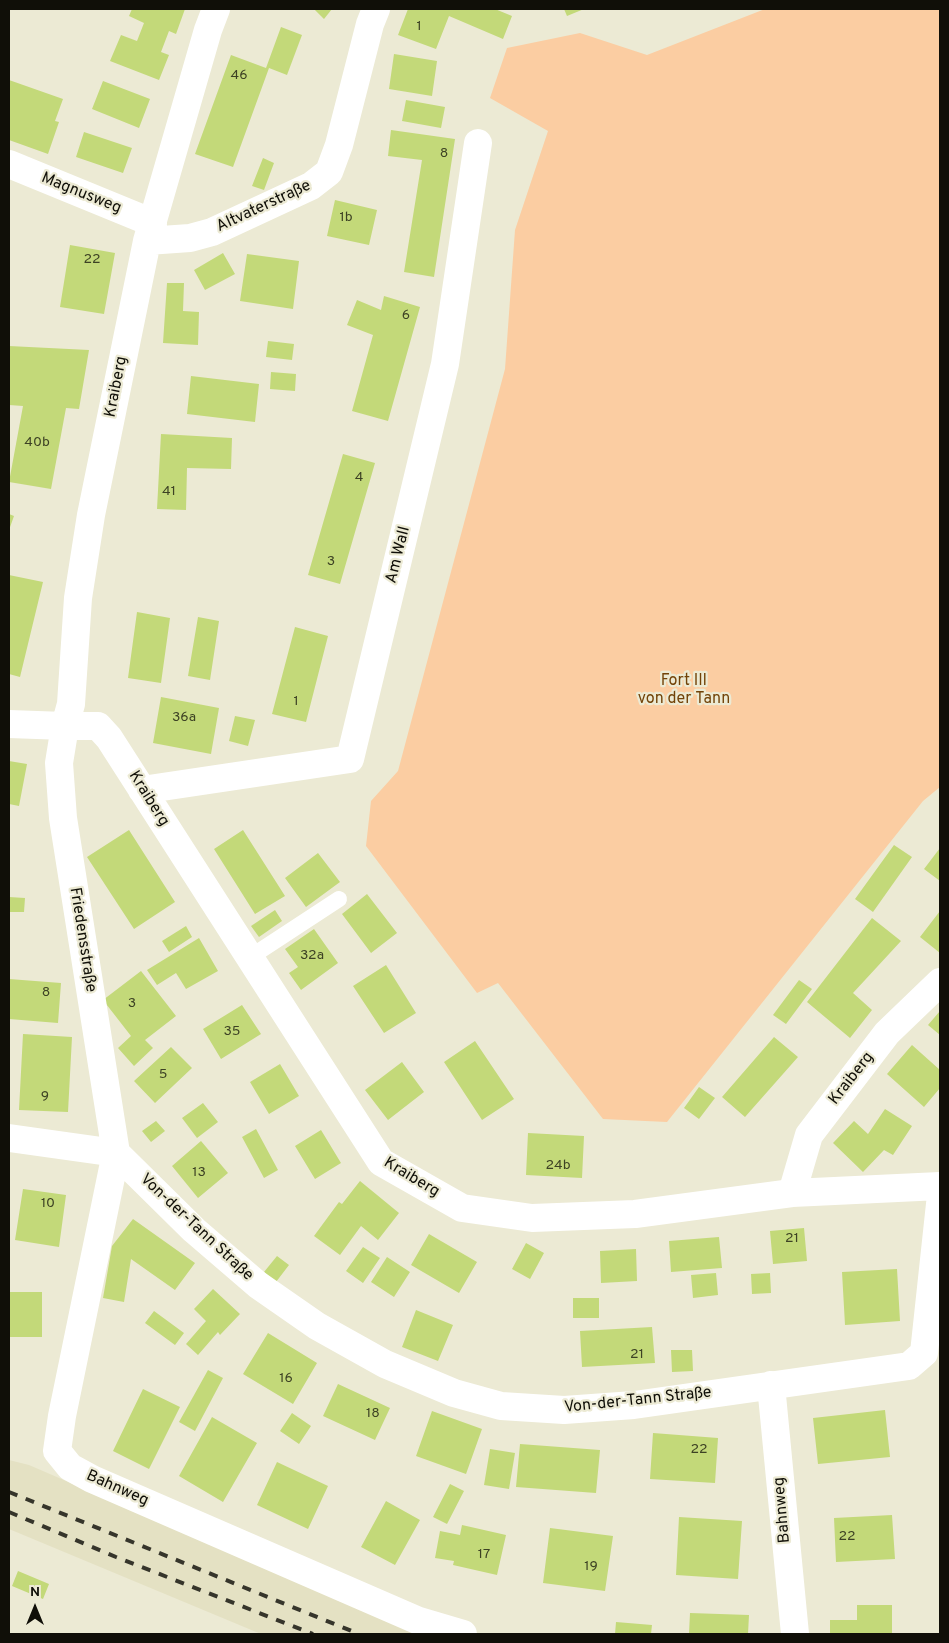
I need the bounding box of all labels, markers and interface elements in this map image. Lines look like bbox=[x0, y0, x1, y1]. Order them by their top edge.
house number: 1 bbox=[416, 19, 422, 35]
house number: 46 bbox=[230, 68, 248, 84]
house number: 8 bbox=[440, 146, 448, 162]
street label: Magnusweg bbox=[38, 169, 124, 219]
street label: Altvaterstraße bbox=[214, 177, 314, 237]
house number: 1b bbox=[339, 210, 353, 226]
house number: 22 bbox=[83, 252, 101, 268]
house number: 6 bbox=[402, 308, 410, 324]
street label: Kraiberg bbox=[102, 355, 132, 419]
house number: 40b bbox=[24, 435, 50, 451]
house number: 4 bbox=[355, 470, 363, 486]
house number: 41 bbox=[162, 484, 176, 500]
street label: Am Wall bbox=[383, 525, 415, 585]
house number: 3 bbox=[327, 554, 335, 570]
park label: Fort III von der Tann bbox=[638, 672, 730, 710]
house number: 1 bbox=[293, 694, 299, 710]
house number: 36a bbox=[172, 710, 196, 726]
street label: Kraiberg bbox=[123, 768, 173, 830]
street label: Friedensstraße bbox=[64, 886, 100, 994]
house number: 32a bbox=[300, 948, 324, 964]
house number: 8 bbox=[42, 985, 50, 1001]
house number: 3 bbox=[128, 996, 136, 1012]
house number: 35 bbox=[223, 1024, 241, 1040]
street label: Kraiberg bbox=[825, 1049, 879, 1109]
house number: 5 bbox=[159, 1067, 167, 1083]
house number: 9 bbox=[41, 1089, 49, 1105]
street label: Kraiberg bbox=[380, 1154, 442, 1202]
house number: 24b bbox=[546, 1158, 570, 1174]
house number: 13 bbox=[192, 1165, 206, 1181]
street label: Von-der-Tann Straße bbox=[135, 1171, 257, 1285]
house number: 10 bbox=[41, 1196, 55, 1212]
house number: 21 bbox=[785, 1231, 799, 1247]
house number: 21 bbox=[630, 1347, 644, 1363]
house number: 16 bbox=[279, 1371, 293, 1387]
street label: Von-der-Tann Straße bbox=[563, 1384, 713, 1418]
house number: 18 bbox=[366, 1406, 380, 1422]
house number: 22 bbox=[690, 1442, 708, 1458]
street label: Bahnweg bbox=[83, 1467, 151, 1511]
street label: Bahnweg bbox=[771, 1476, 795, 1544]
house number: 22 bbox=[838, 1529, 856, 1545]
house number: 17 bbox=[478, 1547, 490, 1563]
house number: 19 bbox=[584, 1559, 598, 1575]
north arrow bbox=[10, 1583, 60, 1633]
text: N bbox=[30, 1584, 40, 1601]

